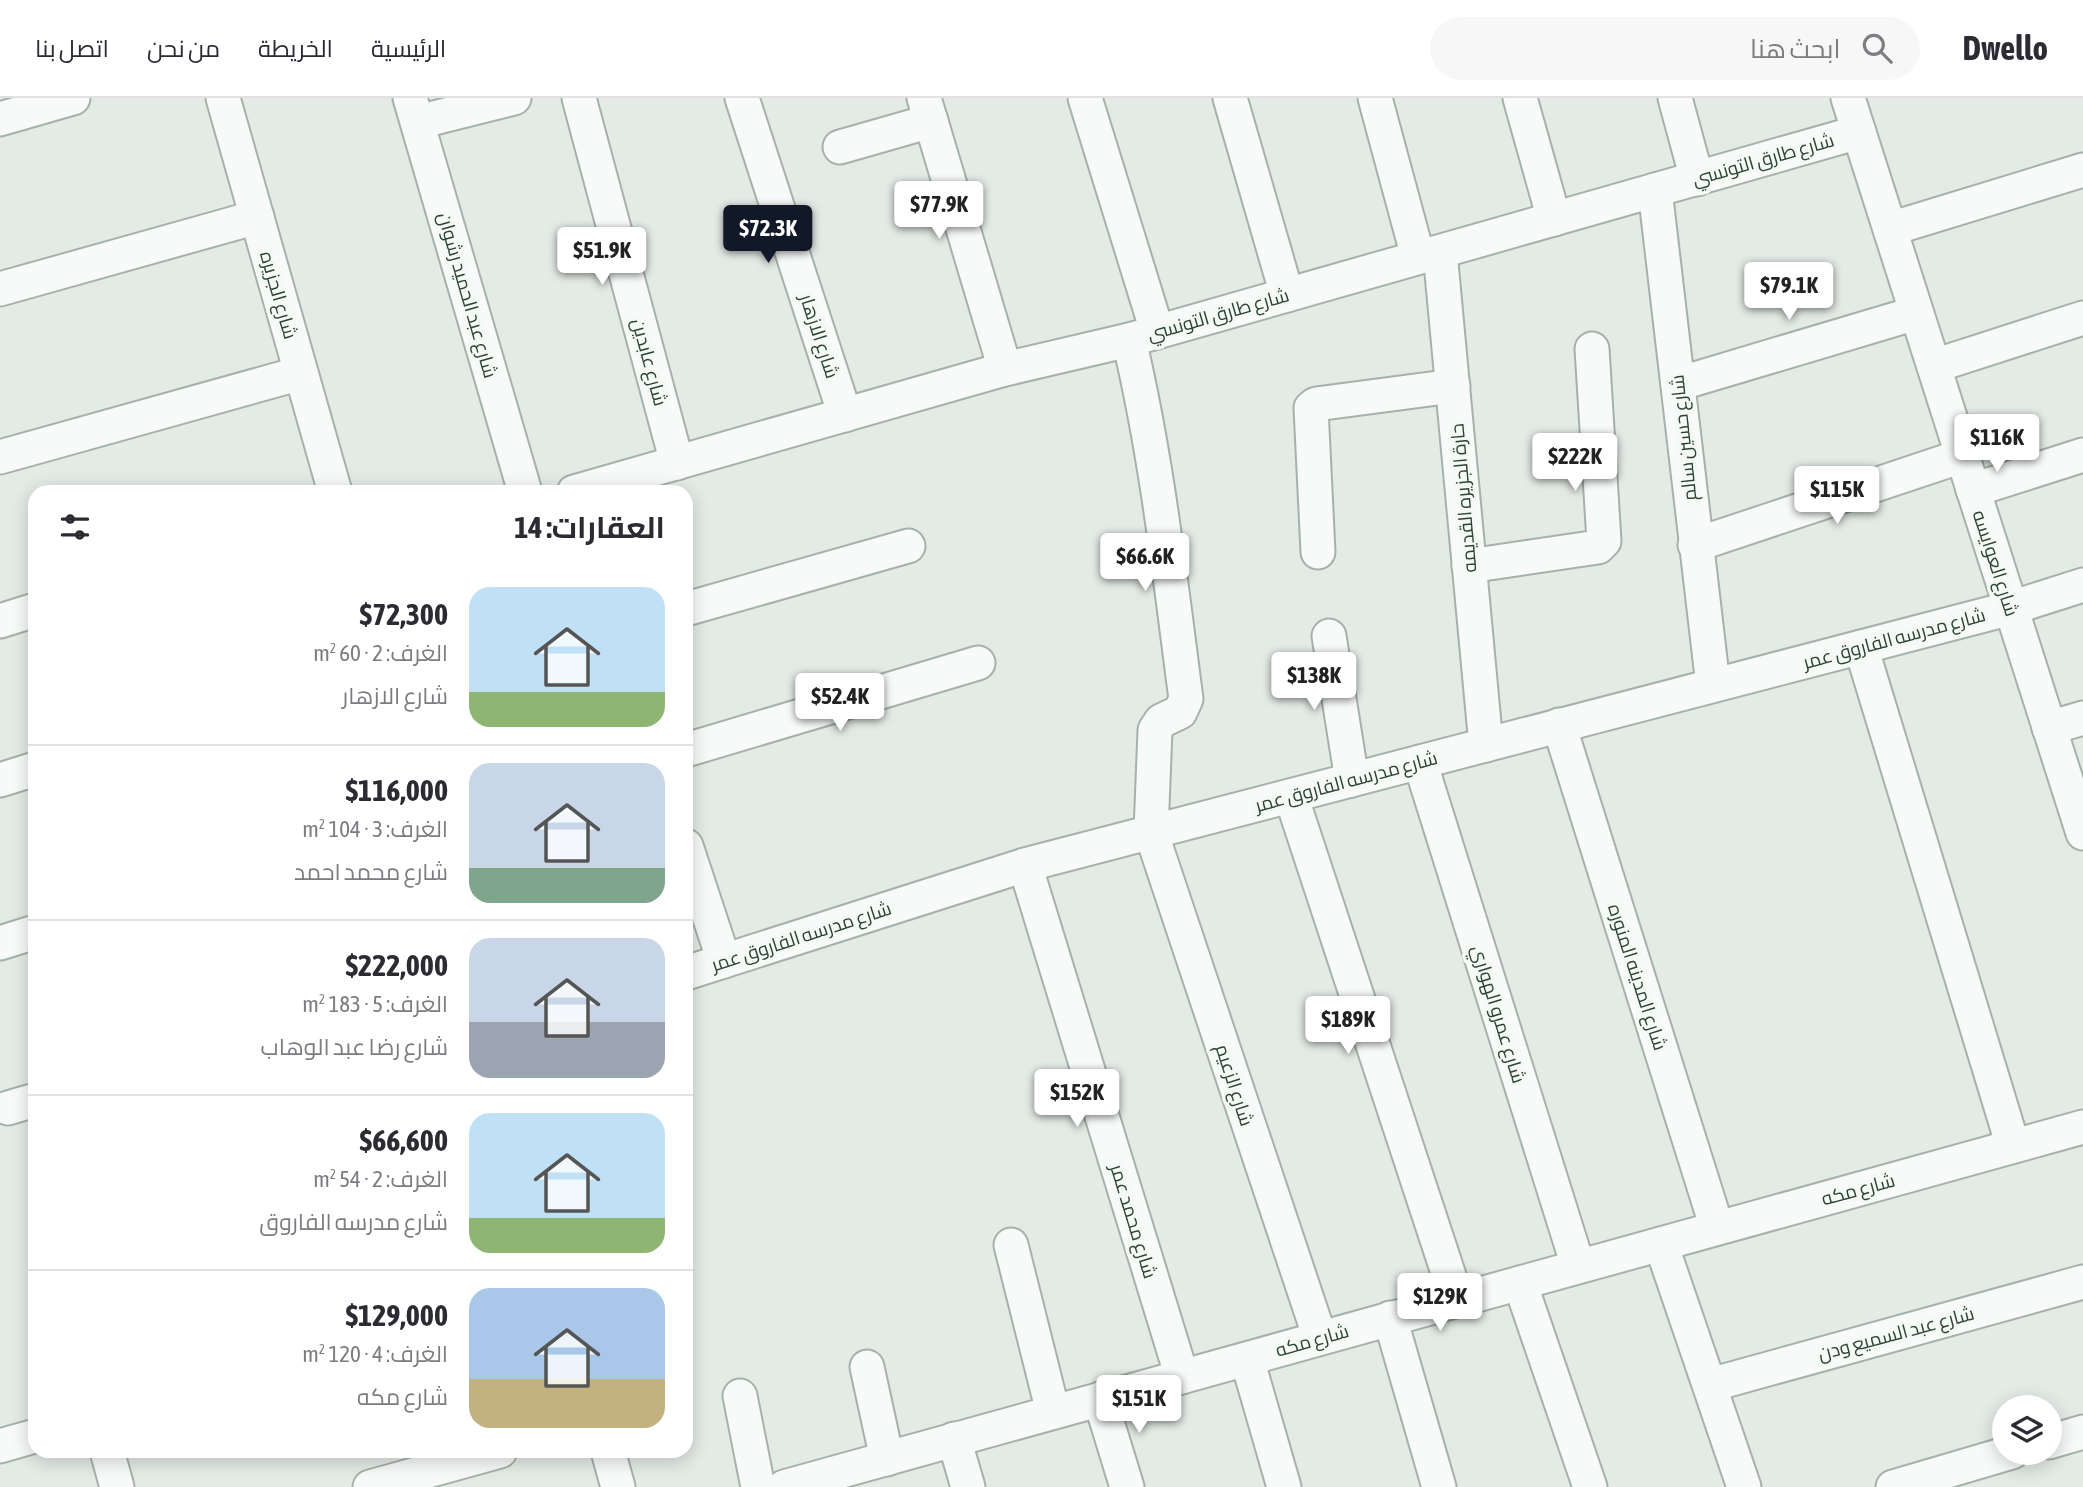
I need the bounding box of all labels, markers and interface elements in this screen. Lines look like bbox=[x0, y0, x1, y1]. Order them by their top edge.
search box bbox=[1430, 17, 1920, 80]
icon: search bbox=[1858, 29, 1896, 67]
text: Dwello bbox=[1962, 29, 2048, 67]
text: ابحث هنا bbox=[1750, 34, 1840, 64]
text: اتصل بنا bbox=[35, 35, 109, 62]
text: من نحن bbox=[147, 35, 220, 62]
text: الخريطة bbox=[258, 35, 333, 62]
text: الرئيسية bbox=[371, 35, 446, 62]
street label: شارع طارق التونسي bbox=[1690, 128, 1838, 194]
pin: $77.9K bbox=[882, 181, 996, 241]
text: $77.9K bbox=[910, 191, 968, 217]
pin: $72.3K bbox=[711, 206, 825, 265]
street label: شارع عبد الحميد رشوان bbox=[431, 210, 502, 381]
text: $72.3K bbox=[739, 215, 797, 241]
pin: $51.9K bbox=[545, 228, 659, 287]
text: $51.9K bbox=[573, 237, 631, 263]
street label: شارع الجزيره bbox=[253, 249, 302, 342]
pin: $79.1K bbox=[1732, 262, 1846, 322]
text: $79.1K bbox=[1760, 272, 1818, 298]
street label: شارع طارق التونسي bbox=[1145, 283, 1293, 349]
street label: شارع الازهار bbox=[793, 290, 844, 382]
street label: شارع عابدين bbox=[625, 316, 672, 409]
street label: شارع حسين سالم bbox=[1665, 373, 1704, 502]
pin: $116K bbox=[1948, 414, 2046, 474]
street label: حارة الجزيره القديمه bbox=[1446, 422, 1481, 574]
text: $116K bbox=[1970, 424, 2024, 450]
pin: $222K bbox=[1526, 434, 1624, 493]
text: $222K bbox=[1548, 443, 1602, 469]
pin: $115K bbox=[1788, 466, 1886, 526]
text: $115K bbox=[1810, 476, 1864, 502]
street label: شارع العوايسه bbox=[1966, 507, 2024, 620]
icon: filters bbox=[56, 508, 94, 546]
text: العقارات: 14 bbox=[514, 510, 665, 544]
pin: $66.6K bbox=[1088, 533, 1202, 593]
text: $66.6K bbox=[1116, 543, 1174, 569]
text: $72,300 bbox=[360, 597, 448, 631]
street label: شارع مدرسه الفاروق عمر bbox=[1799, 603, 1989, 676]
icon: home bbox=[525, 615, 609, 699]
text: الغرف: 2 · 60 m² bbox=[313, 640, 448, 666]
pin: $138K bbox=[1265, 652, 1363, 712]
text: $138K bbox=[1287, 662, 1341, 688]
pin: $52.4K bbox=[783, 674, 897, 733]
text: شارع الازهار bbox=[342, 683, 448, 709]
text: $52.4K bbox=[811, 683, 869, 709]
street label: شارع مدرسه الفاروق عمر bbox=[1251, 746, 1441, 819]
text: $116,000 bbox=[345, 773, 448, 807]
icon: home bbox=[525, 791, 609, 875]
text: الغرف: 3 · 104 m² bbox=[302, 816, 448, 842]
text: شارع محمد احمد bbox=[294, 859, 448, 885]
street label: شارع مدرسه الفاروق عمر bbox=[707, 896, 895, 979]
street label: شارع المدينه المنوره bbox=[1601, 901, 1672, 1054]
street label: شارع عمرو الهواري bbox=[1464, 942, 1530, 1087]
text: $222,000 bbox=[345, 948, 448, 982]
icon: home bbox=[525, 966, 609, 1050]
text: الغرف: 5 · 183 m² bbox=[302, 991, 448, 1017]
pin: $189K bbox=[1299, 996, 1397, 1056]
text: $189K bbox=[1321, 1006, 1375, 1032]
text: شارع رضا عبد الوهاب bbox=[261, 1034, 448, 1060]
street label: شارع الزعيم bbox=[1209, 1041, 1259, 1130]
pin: $152K bbox=[1028, 1070, 1126, 1129]
text: $152K bbox=[1050, 1079, 1104, 1105]
text: $66,600 bbox=[360, 1123, 448, 1157]
icon: home bbox=[525, 1141, 609, 1225]
street label: شارع محمد عمر bbox=[1103, 1160, 1162, 1282]
text: الغرف: 2 · 54 m² bbox=[313, 1166, 448, 1192]
street label: شارع مكه bbox=[1819, 1169, 1898, 1212]
text: شارع مدرسه الفاروق bbox=[259, 1209, 448, 1235]
pin: $129K bbox=[1391, 1274, 1489, 1333]
text: $129K bbox=[1413, 1283, 1467, 1309]
text: $129,000 bbox=[345, 1298, 448, 1332]
street label: شارع عبد السميع ودن bbox=[1815, 1302, 1977, 1367]
icon: home bbox=[525, 1316, 609, 1400]
street label: شارع مكه bbox=[1273, 1319, 1352, 1364]
text: الغرف: 4 · 120 m² bbox=[302, 1341, 448, 1367]
pin: $151K bbox=[1090, 1376, 1188, 1435]
text: شارع مكه bbox=[357, 1384, 448, 1410]
text: $151K bbox=[1112, 1385, 1166, 1411]
map controls bbox=[1992, 1395, 2062, 1465]
button: layers bbox=[1992, 1395, 2062, 1465]

